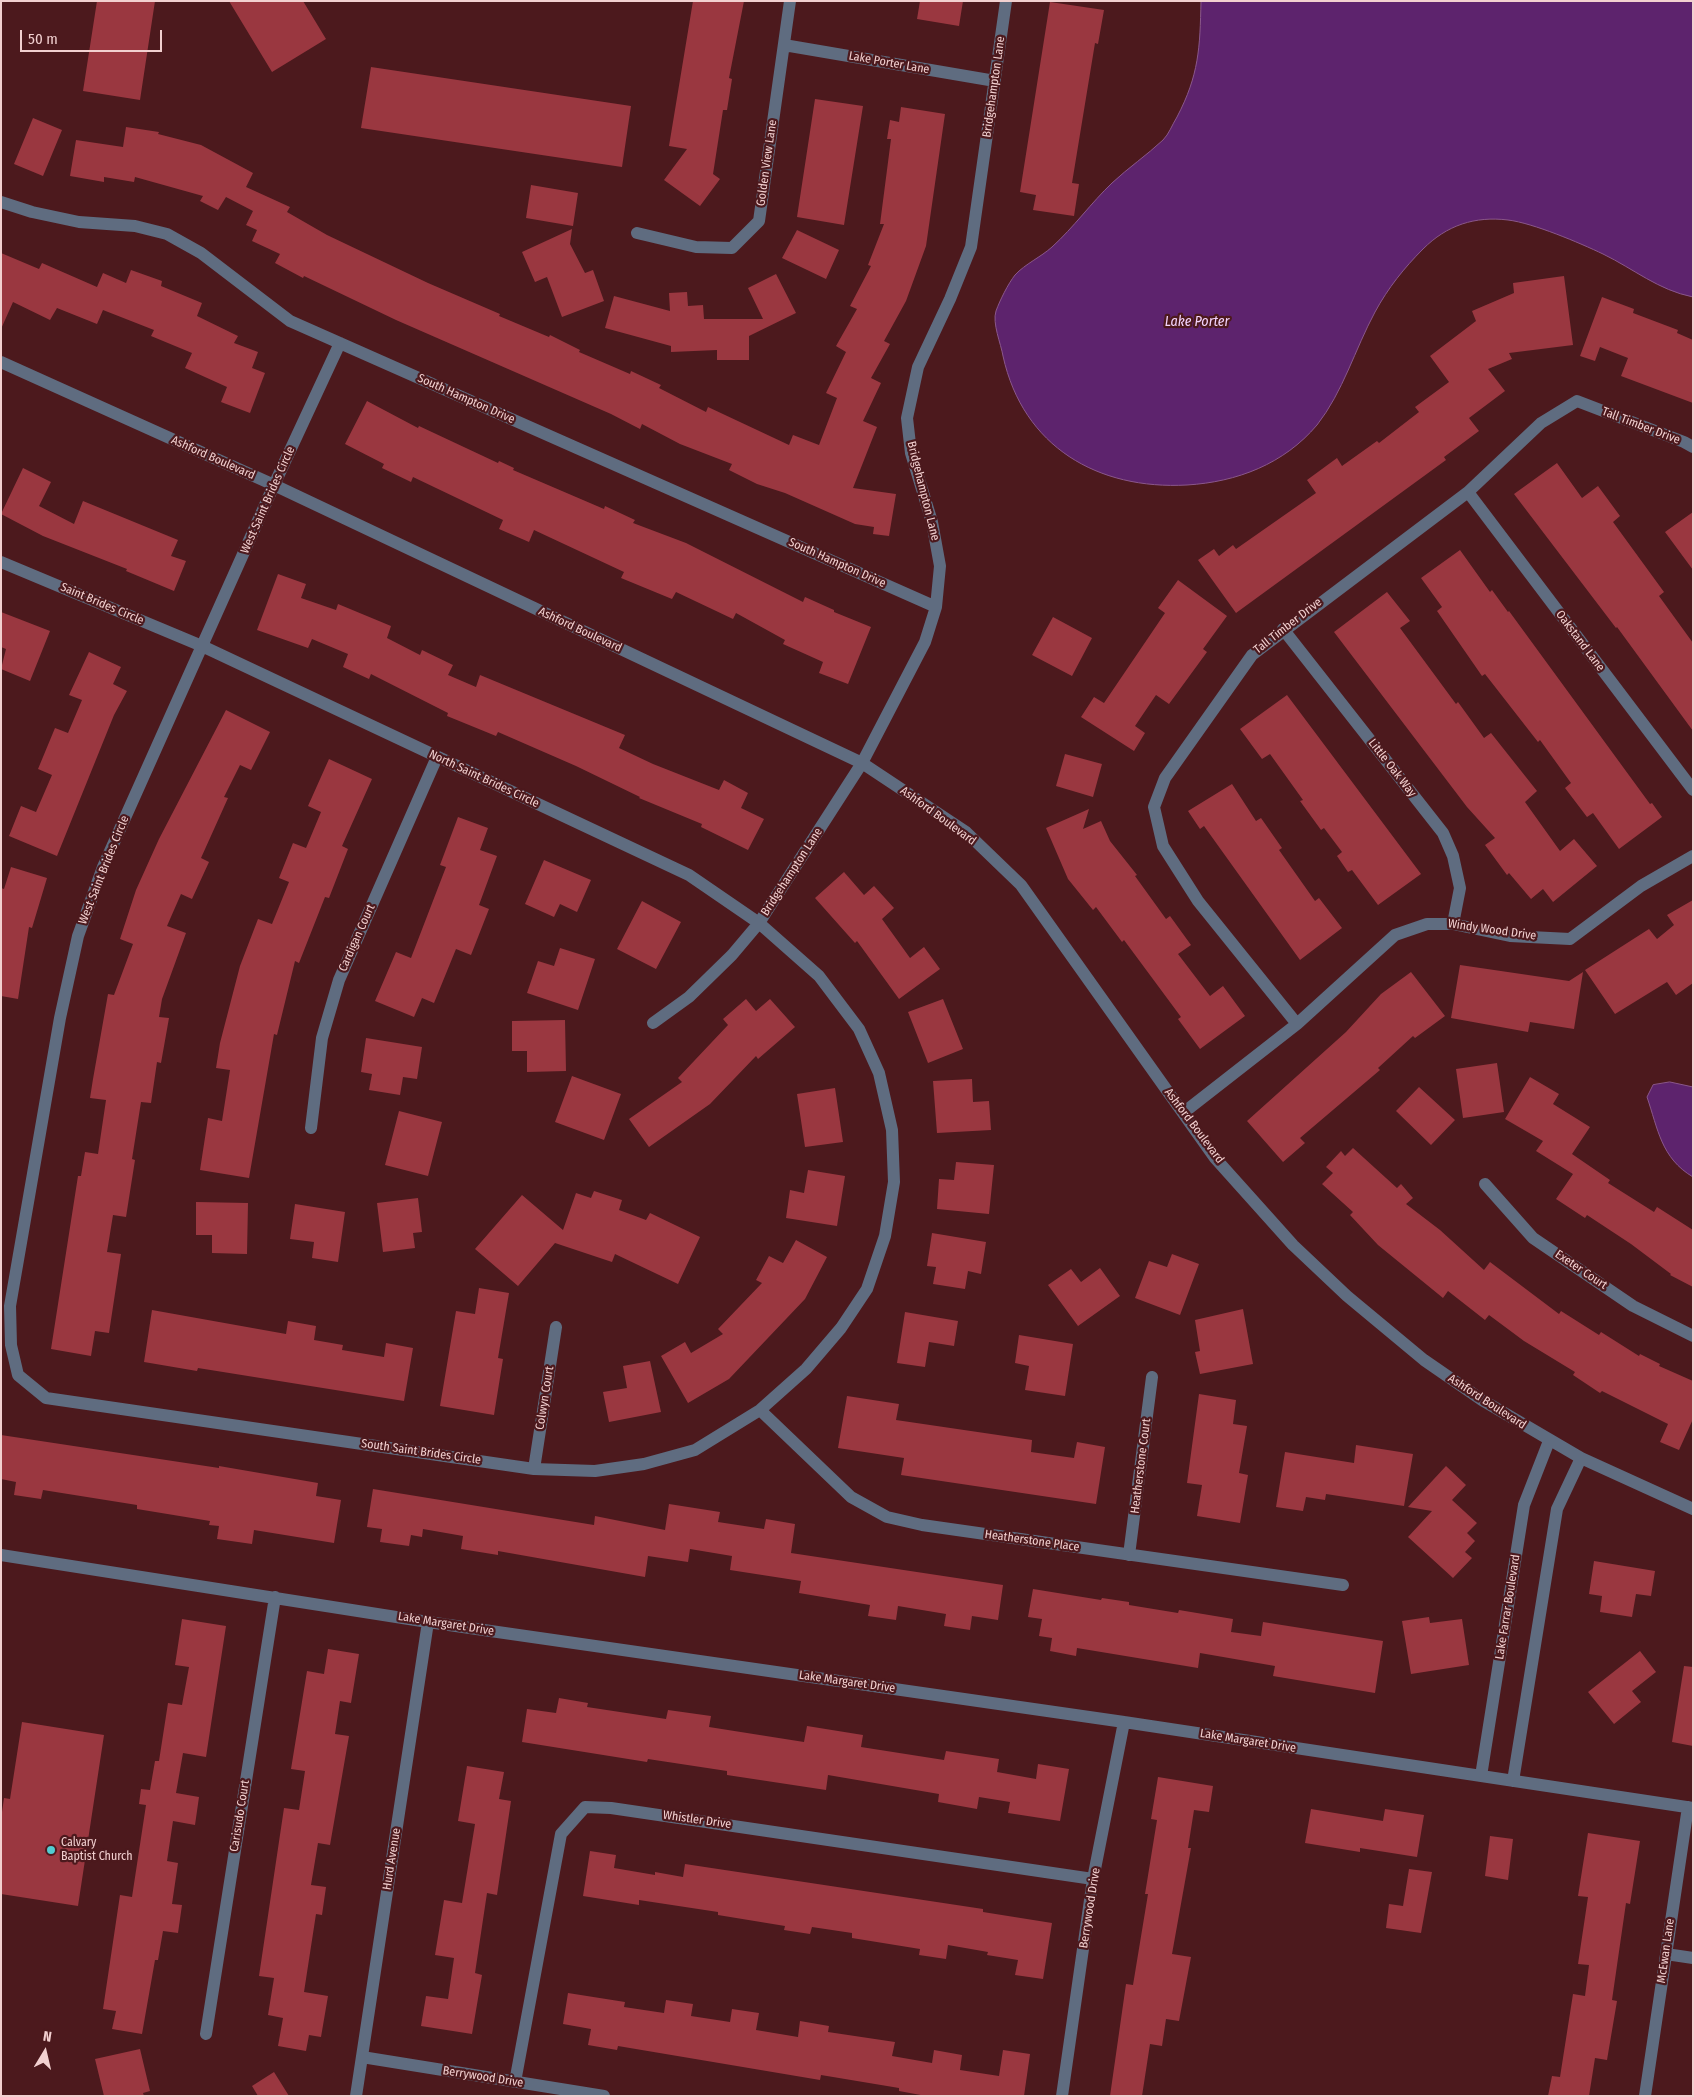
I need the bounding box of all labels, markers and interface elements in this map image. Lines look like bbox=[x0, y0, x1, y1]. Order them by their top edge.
scale bar bbox=[22, 20, 165, 52]
text: 50 m bbox=[28, 30, 58, 48]
street label: Bridgehampton Lane bbox=[980, 36, 1008, 138]
street label: Lake Porter Lane bbox=[847, 49, 931, 77]
street label: Golden View Lane bbox=[754, 119, 780, 207]
water label: Lake Porter bbox=[1165, 314, 1229, 330]
street label: South Hampton Drive bbox=[415, 371, 517, 427]
street label: Tall Timber Drive bbox=[1600, 405, 1682, 447]
street label: Ashford Boulevard bbox=[169, 433, 257, 483]
street label: Bridgehampton Lane bbox=[904, 440, 942, 542]
street label: West Saint Brides Circle bbox=[238, 444, 298, 556]
street label: South Hampton Drive bbox=[786, 535, 888, 591]
street label: Saint Brides Circle bbox=[58, 580, 146, 628]
street label: Tall Timber Drive bbox=[1251, 595, 1325, 657]
street label: Ashford Boulevard bbox=[536, 604, 624, 656]
street label: Oakstand Lane bbox=[1552, 608, 1608, 674]
street label: Little Oak Way bbox=[1365, 736, 1419, 800]
street label: North Saint Brides Circle bbox=[427, 747, 541, 811]
street label: Ashford Boulevard bbox=[897, 784, 979, 848]
street label: West Saint Brides Circle bbox=[76, 814, 132, 926]
street label: Bridgehampton Lane bbox=[758, 825, 826, 919]
street label: Cardigan Court bbox=[336, 902, 378, 974]
street label: Windy Wood Drive bbox=[1447, 917, 1537, 943]
street label: Ashford Boulevard bbox=[1161, 1086, 1227, 1166]
street label: Exeter Court bbox=[1552, 1247, 1610, 1293]
street label: Colwyn Court bbox=[533, 1365, 557, 1431]
street label: Ashford Boulevard bbox=[1445, 1371, 1529, 1433]
street label: Heatherstone Court bbox=[1128, 1417, 1154, 1515]
street label: South Saint Brides Circle bbox=[360, 1436, 482, 1468]
street label: Heatherstone Place bbox=[984, 1527, 1080, 1555]
street label: Lake Farrar Boulevard bbox=[1493, 1553, 1523, 1661]
street label: Lake Margaret Drive bbox=[397, 1609, 495, 1639]
street label: Lake Margaret Drive bbox=[798, 1668, 896, 1696]
street label: Lake Margaret Drive bbox=[1199, 1726, 1297, 1756]
street label: Carisudo Court bbox=[227, 1779, 253, 1853]
street label: Whistler Drive bbox=[662, 1808, 732, 1832]
street label: Hurd Avenue bbox=[380, 1827, 404, 1891]
place label: Calvary Baptist Church bbox=[61, 1836, 133, 1864]
marker: Calvary Baptist Church bbox=[45, 1844, 57, 1856]
street label: Berrywood Drive bbox=[1077, 1867, 1103, 1949]
street label: McEwan Lane bbox=[1654, 1918, 1678, 1984]
north arrow bbox=[20, 2027, 70, 2077]
text: N bbox=[42, 2028, 53, 2046]
street label: Berrywood Drive bbox=[442, 2064, 524, 2090]

